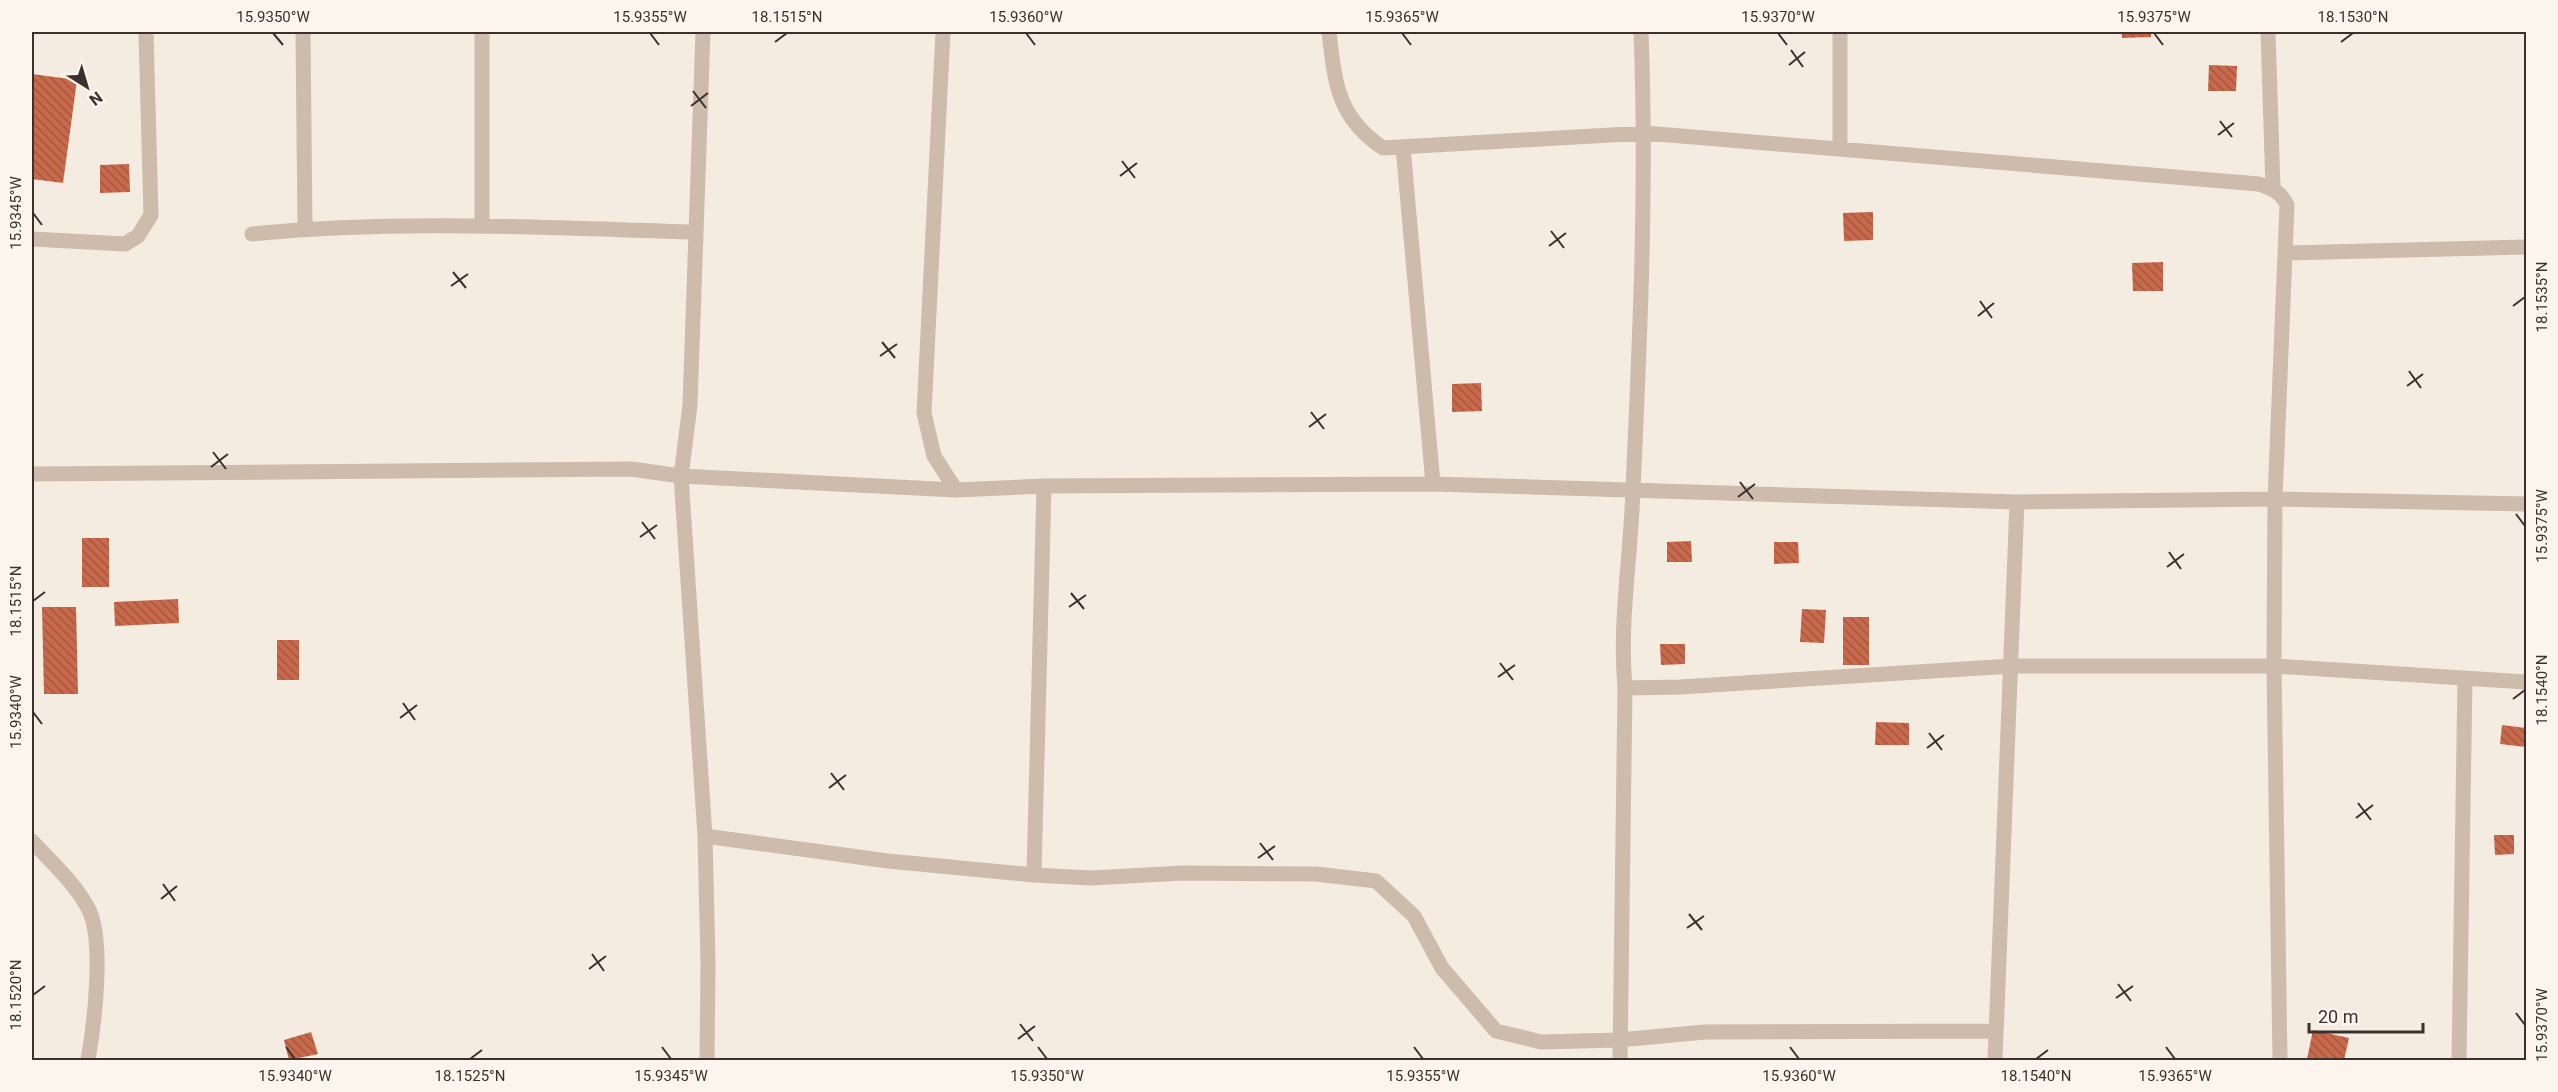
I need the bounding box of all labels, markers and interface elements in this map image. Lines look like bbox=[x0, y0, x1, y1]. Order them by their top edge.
text: 15.9350°W bbox=[236, 8, 310, 26]
text: 15.9355°W bbox=[613, 8, 687, 26]
text: 18.1515°N bbox=[752, 8, 822, 26]
text: 15.9360°W bbox=[989, 8, 1063, 26]
text: 15.9365°W bbox=[1365, 8, 1439, 26]
text: 15.9370°W bbox=[1741, 8, 1815, 26]
text: 15.9375°W bbox=[2117, 8, 2191, 26]
text: 18.1530°N bbox=[2318, 8, 2388, 26]
north arrow bbox=[57, 57, 117, 117]
text: N bbox=[85, 88, 106, 110]
text: 15.9345°W bbox=[7, 176, 25, 250]
text: 18.1535°N bbox=[2533, 262, 2551, 332]
text: 15.9375°W bbox=[2533, 489, 2551, 563]
text: 18.1515°N bbox=[7, 566, 25, 636]
text: 18.1540°N bbox=[2533, 655, 2551, 725]
text: 15.9340°W bbox=[7, 675, 25, 749]
text: 18.1520°N bbox=[7, 960, 25, 1030]
text: 15.9370°W bbox=[2533, 988, 2551, 1062]
scale bar bbox=[2309, 996, 2423, 1034]
text: 20 m bbox=[2318, 1006, 2358, 1027]
text: 15.9340°W bbox=[258, 1067, 332, 1085]
text: 18.1525°N bbox=[435, 1067, 505, 1085]
text: 15.9345°W bbox=[634, 1067, 708, 1085]
text: 15.9350°W bbox=[1010, 1067, 1084, 1085]
text: 15.9355°W bbox=[1386, 1067, 1460, 1085]
text: 15.9360°W bbox=[1762, 1067, 1836, 1085]
text: 18.1540°N bbox=[2001, 1067, 2071, 1085]
text: 15.9365°W bbox=[2138, 1067, 2212, 1085]

